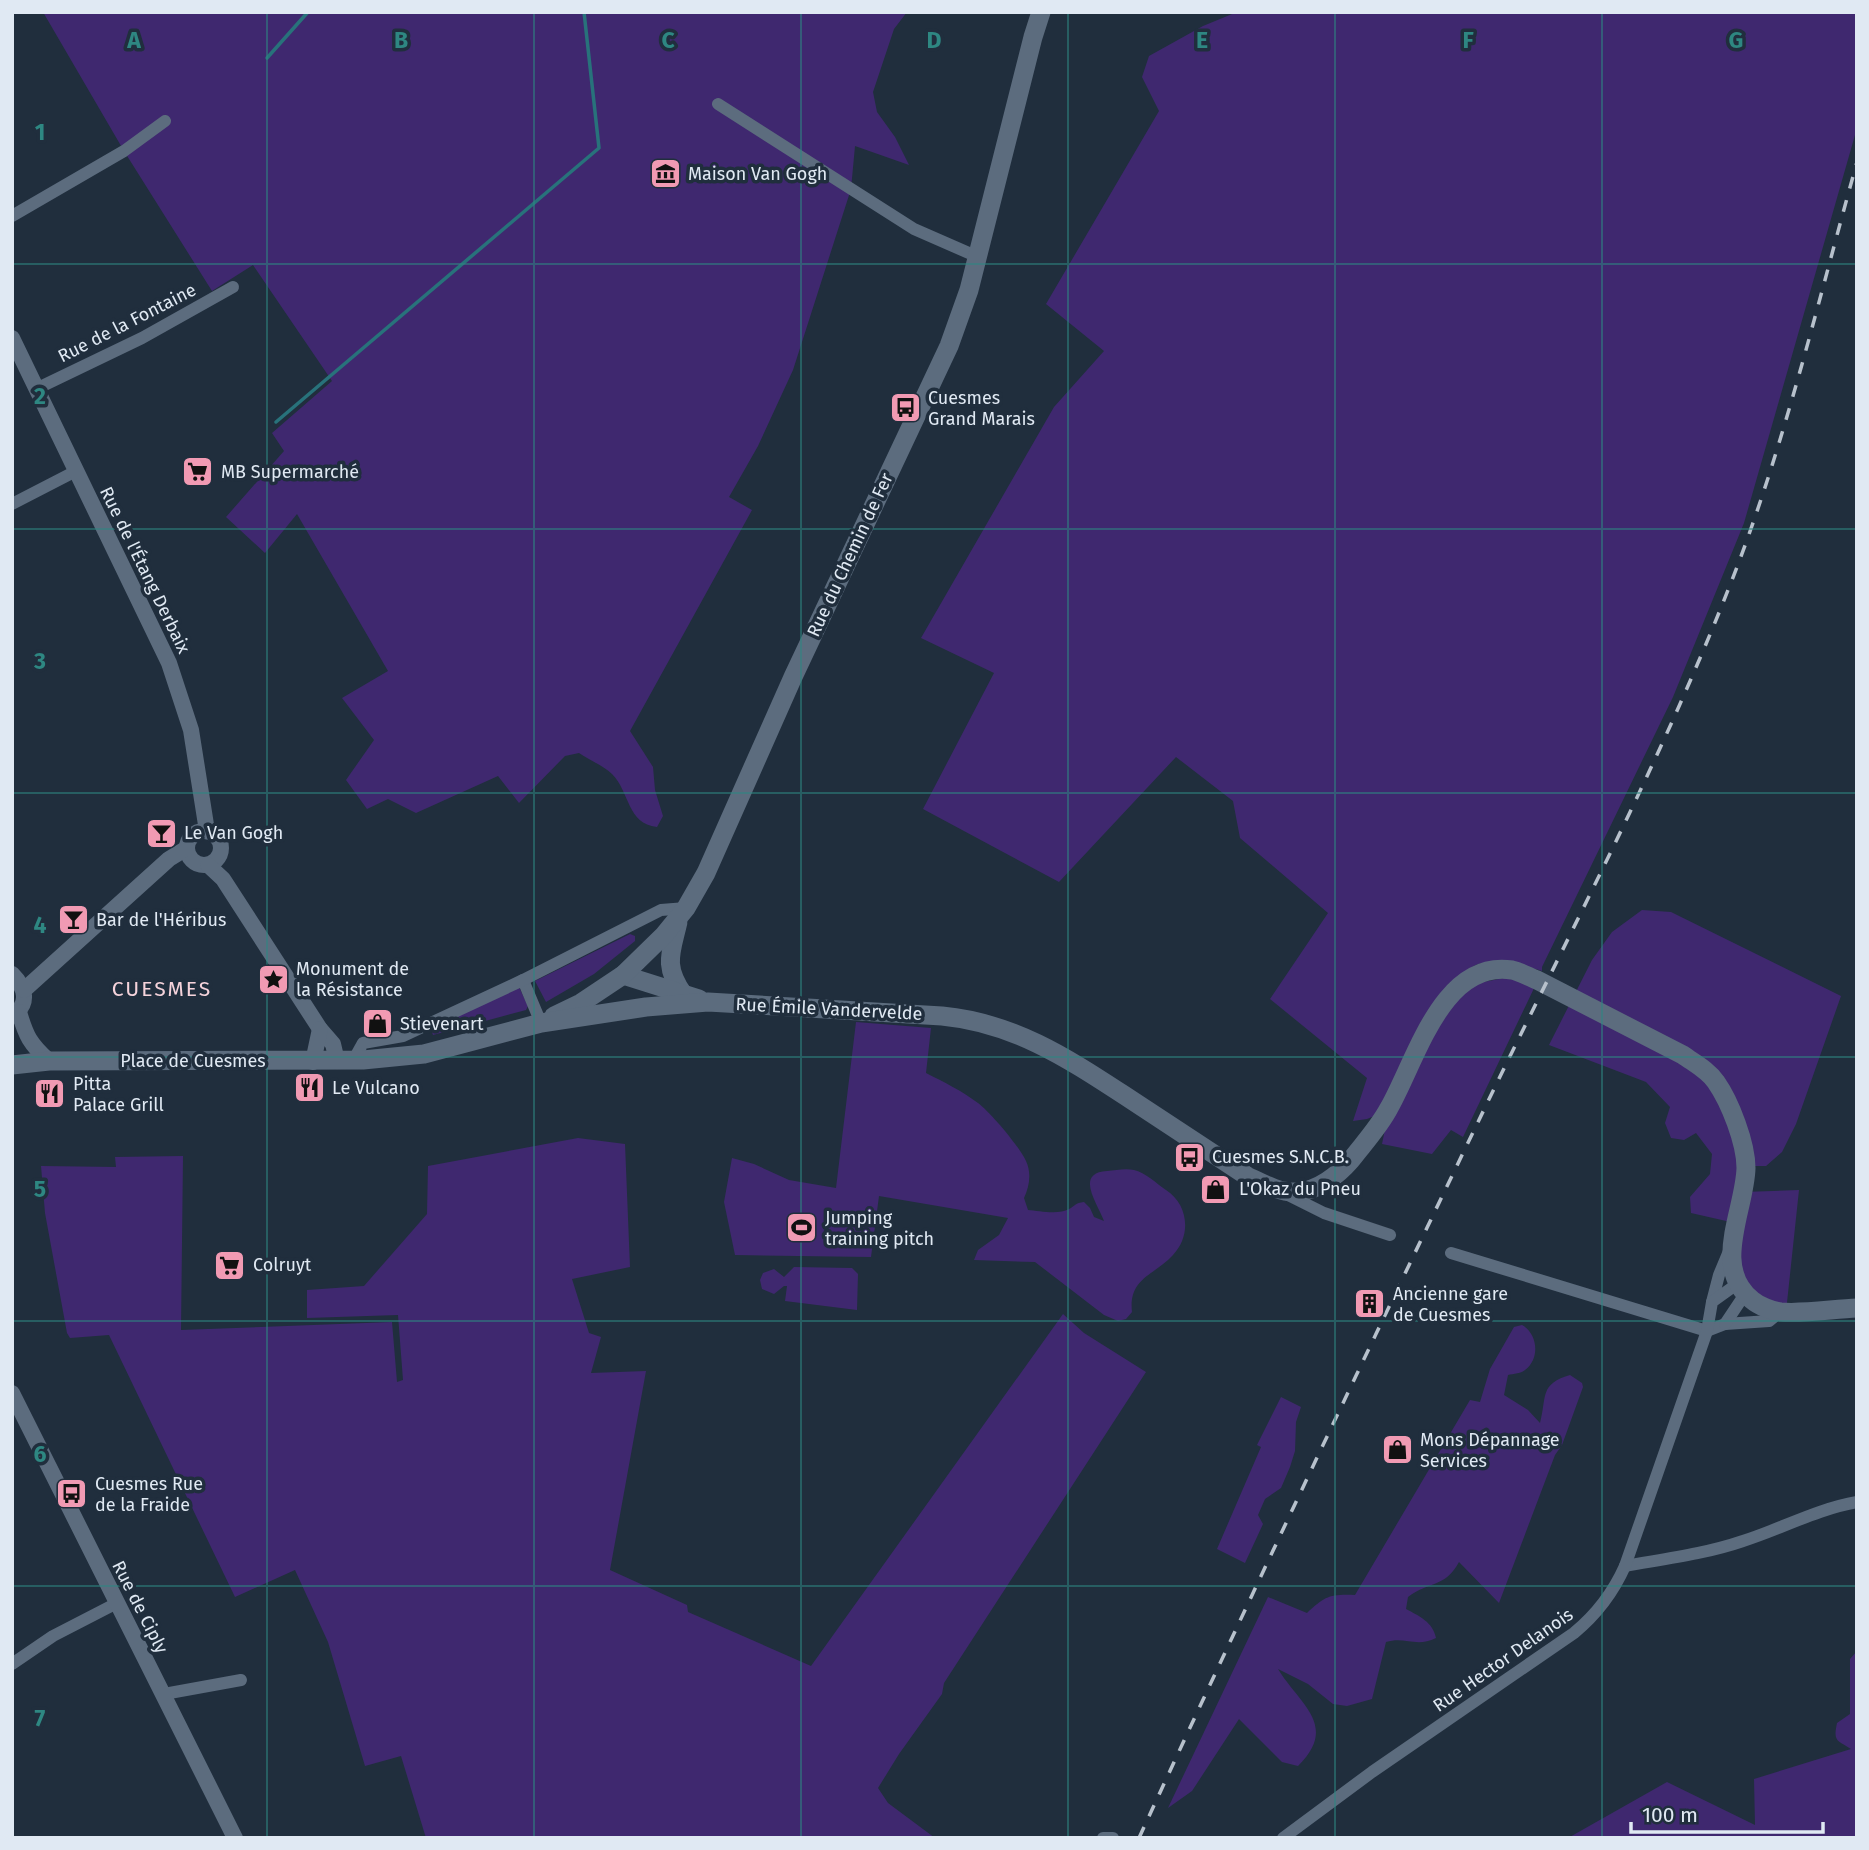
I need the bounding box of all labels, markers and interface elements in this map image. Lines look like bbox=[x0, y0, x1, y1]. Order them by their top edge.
text: A bbox=[126, 26, 141, 54]
text: B bbox=[394, 26, 408, 54]
text: C bbox=[661, 26, 675, 54]
text: D bbox=[927, 26, 942, 54]
text: E bbox=[1196, 26, 1208, 54]
text: F bbox=[1462, 26, 1474, 54]
text: G bbox=[1729, 26, 1743, 54]
text: 1 bbox=[35, 118, 45, 146]
museum icon: Maison Van Gogh bbox=[648, 157, 682, 191]
place label: Maison Van Gogh bbox=[688, 163, 827, 185]
street label: Rue de la Fontaine bbox=[54, 279, 200, 367]
text: 2 bbox=[34, 382, 46, 410]
place label: Cuesmes Grand Marais bbox=[928, 387, 1035, 430]
bus stop icon: Cuesmes Grand Marais bbox=[888, 391, 922, 425]
supermarket icon: MB Supermarché bbox=[181, 455, 215, 489]
place label: MB Supermarché bbox=[221, 461, 359, 483]
street label: Rue du Chemin de Fer bbox=[802, 469, 898, 640]
street label: Rue de l'Étang Derbaix bbox=[95, 483, 196, 657]
text: 3 bbox=[33, 647, 46, 675]
bar icon: Le Van Gogh bbox=[144, 816, 178, 850]
place label: Le Van Gogh bbox=[184, 822, 283, 844]
bar icon: Bar de l'Héribus bbox=[56, 903, 90, 937]
place label: Bar de l'Héribus bbox=[96, 909, 226, 931]
text: 4 bbox=[34, 911, 47, 939]
place label: Monument de la Résistance bbox=[296, 958, 409, 1001]
place icon: Monument de la Résistance bbox=[256, 962, 290, 996]
district label: CUESMES bbox=[112, 976, 212, 1002]
street label: Rue Émile Vandervelde bbox=[735, 992, 923, 1025]
shop icon: Stievenart bbox=[360, 1007, 394, 1041]
place label: Stievenart bbox=[400, 1013, 484, 1035]
street label: Place de Cuesmes bbox=[120, 1050, 266, 1072]
restaurant icon: Le Vulcano bbox=[292, 1071, 326, 1105]
place label: Pitta Palace Grill bbox=[73, 1073, 164, 1116]
restaurant icon: Pitta Palace Grill bbox=[33, 1077, 67, 1111]
place label: Le Vulcano bbox=[332, 1077, 420, 1099]
bus stop icon: Cuesmes S.N.C.B. bbox=[1172, 1140, 1206, 1174]
place label: Cuesmes S.N.C.B. bbox=[1212, 1146, 1349, 1168]
shop icon: L'Okaz du Pneu bbox=[1199, 1172, 1233, 1206]
text: 5 bbox=[34, 1175, 46, 1203]
place label: L'Okaz du Pneu bbox=[1239, 1178, 1361, 1200]
place label: Jumping training pitch bbox=[825, 1207, 934, 1250]
sports icon: Jumping training pitch bbox=[785, 1211, 819, 1245]
supermarket icon: Colruyt bbox=[213, 1248, 247, 1282]
place label: Colruyt bbox=[253, 1254, 312, 1276]
place label: Ancienne gare de Cuesmes bbox=[1393, 1283, 1508, 1326]
building icon: Ancienne gare de Cuesmes bbox=[1353, 1287, 1387, 1321]
place label: Mons Dépannage Services bbox=[1420, 1429, 1560, 1472]
shop icon: Mons Dépannage Services bbox=[1380, 1433, 1414, 1467]
text: 6 bbox=[34, 1440, 47, 1468]
place label: Cuesmes Rue de la Fraide bbox=[95, 1473, 203, 1516]
bus stop icon: Cuesmes Rue de la Fraide bbox=[55, 1477, 89, 1511]
street label: Rue de Ciply bbox=[107, 1557, 173, 1657]
street label: Rue Hector Delanois bbox=[1429, 1603, 1577, 1717]
text: 7 bbox=[35, 1704, 46, 1732]
scale bar bbox=[1631, 1790, 1824, 1834]
text: 100 m bbox=[1642, 1802, 1698, 1828]

